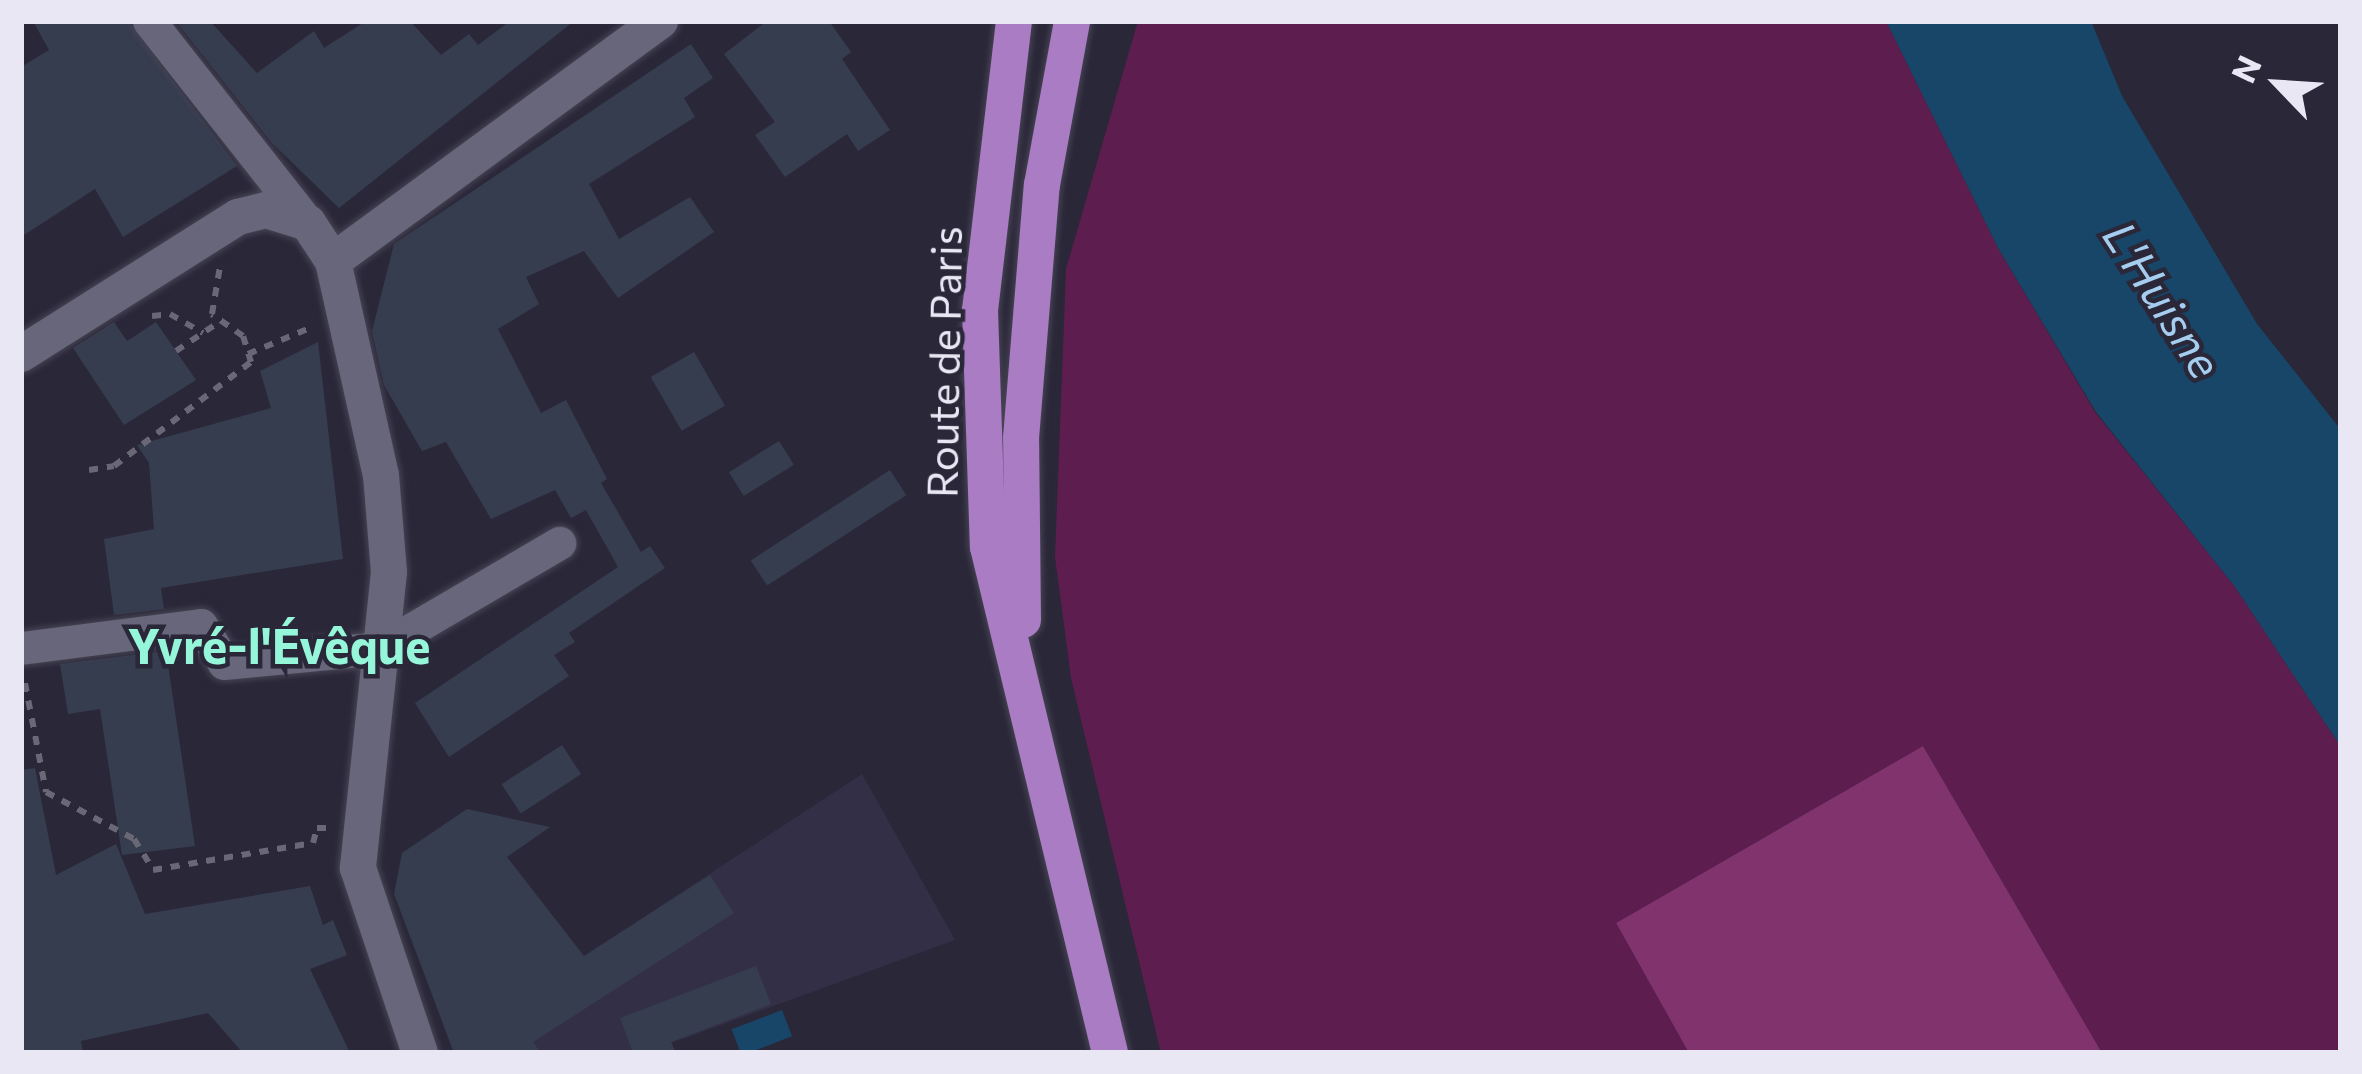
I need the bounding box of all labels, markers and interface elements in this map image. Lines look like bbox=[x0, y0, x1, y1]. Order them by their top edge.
north arrow bbox=[2218, 24, 2338, 144]
text: N bbox=[2221, 49, 2269, 88]
water label: L'Huisne bbox=[2094, 211, 2234, 387]
street label: Route de Paris bbox=[915, 226, 971, 498]
district label: Yvré-l'Évêque bbox=[127, 616, 431, 674]

